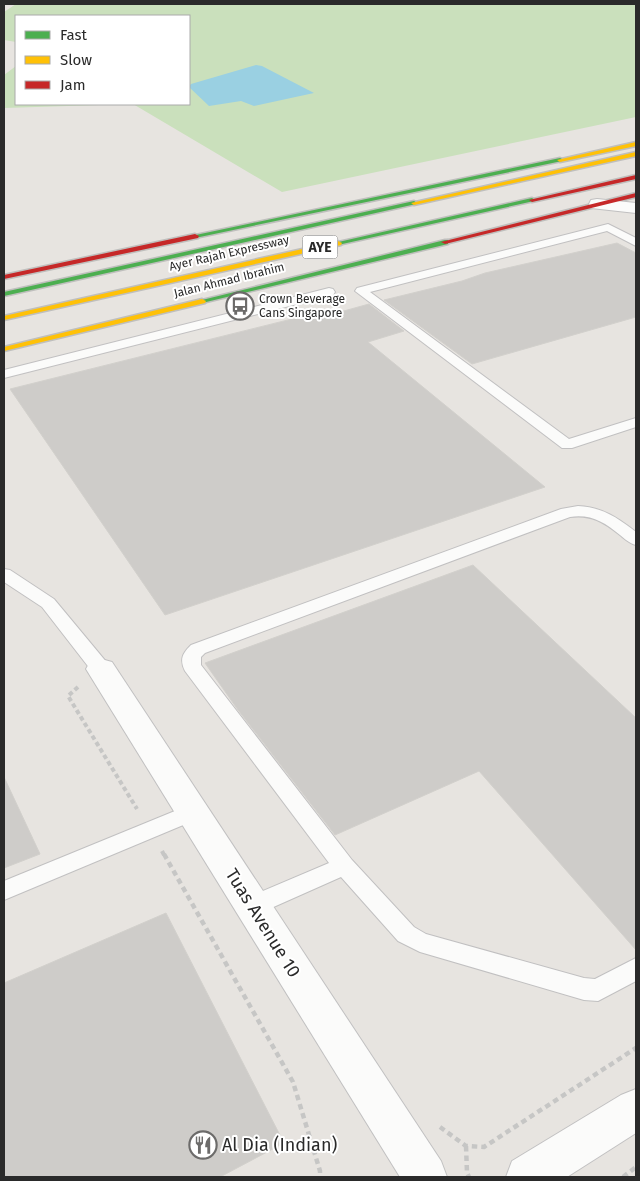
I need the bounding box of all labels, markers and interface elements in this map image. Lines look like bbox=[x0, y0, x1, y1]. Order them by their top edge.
legend bbox=[15, 15, 190, 105]
text: Fast bbox=[60, 26, 87, 44]
text: Slow bbox=[60, 51, 92, 69]
text: Jam bbox=[60, 76, 86, 94]
street label: Ayer Rajah Expressway bbox=[168, 232, 290, 274]
road number: AYE bbox=[302, 236, 338, 258]
street label: Jalan Ahmad Ibrahim bbox=[172, 259, 286, 301]
bus stop icon: Crown Beverage Cans Singapore bbox=[225, 291, 255, 321]
place label: Crown Beverage Cans Singapore bbox=[259, 292, 345, 320]
street label: Tuas Avenue 10 bbox=[221, 865, 305, 981]
restaurant icon: Al Dia (Indian) bbox=[188, 1130, 218, 1160]
place label: Al Dia (Indian) bbox=[222, 1134, 337, 1156]

